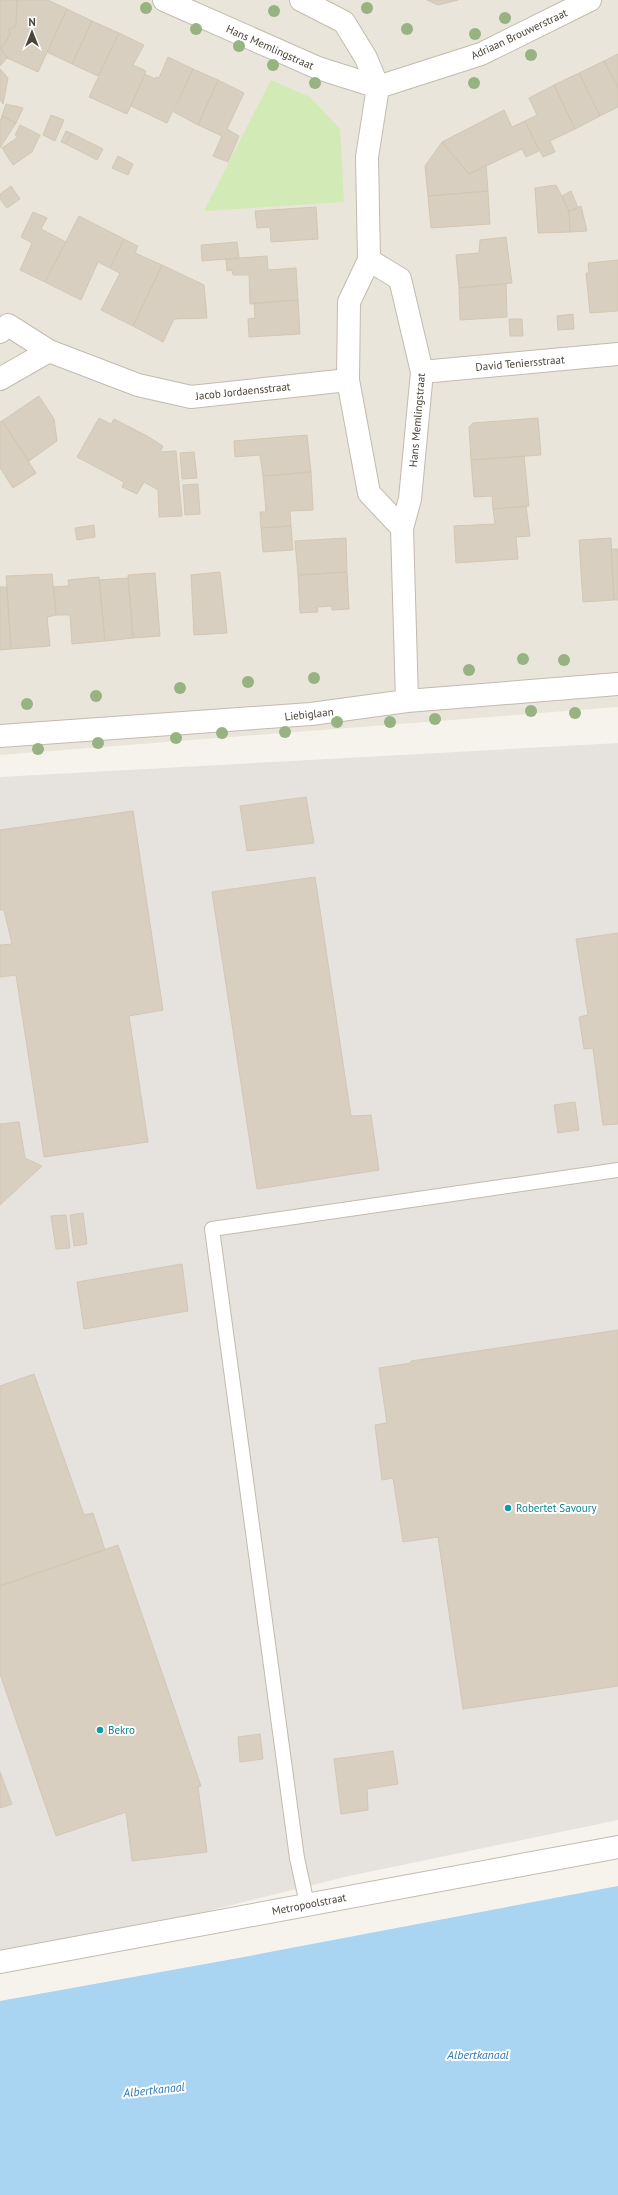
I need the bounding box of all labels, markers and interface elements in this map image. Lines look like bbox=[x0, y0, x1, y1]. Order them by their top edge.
street label: Adriaan Brouwerstraat bbox=[468, 5, 570, 63]
north arrow bbox=[12, 12, 52, 52]
text: N bbox=[28, 15, 36, 29]
street label: Hans Memlingstraat bbox=[224, 21, 316, 73]
street label: David Teniersstraat bbox=[475, 352, 565, 374]
street label: Hans Memlingstraat bbox=[406, 372, 428, 468]
street label: Jacob Jordaensstraat bbox=[194, 379, 291, 403]
street label: Liebiglaan bbox=[284, 704, 334, 724]
place label: Robertet Savoury bbox=[516, 1501, 597, 1515]
marker: Robertet Savoury bbox=[503, 1503, 513, 1513]
place label: Bekro bbox=[108, 1723, 135, 1737]
marker: Bekro bbox=[95, 1725, 105, 1735]
street label: Metropoolstraat bbox=[271, 1890, 348, 1918]
water label: Albertkanaal bbox=[446, 2047, 510, 2062]
water label: Albertkanaal bbox=[122, 2079, 186, 2100]

